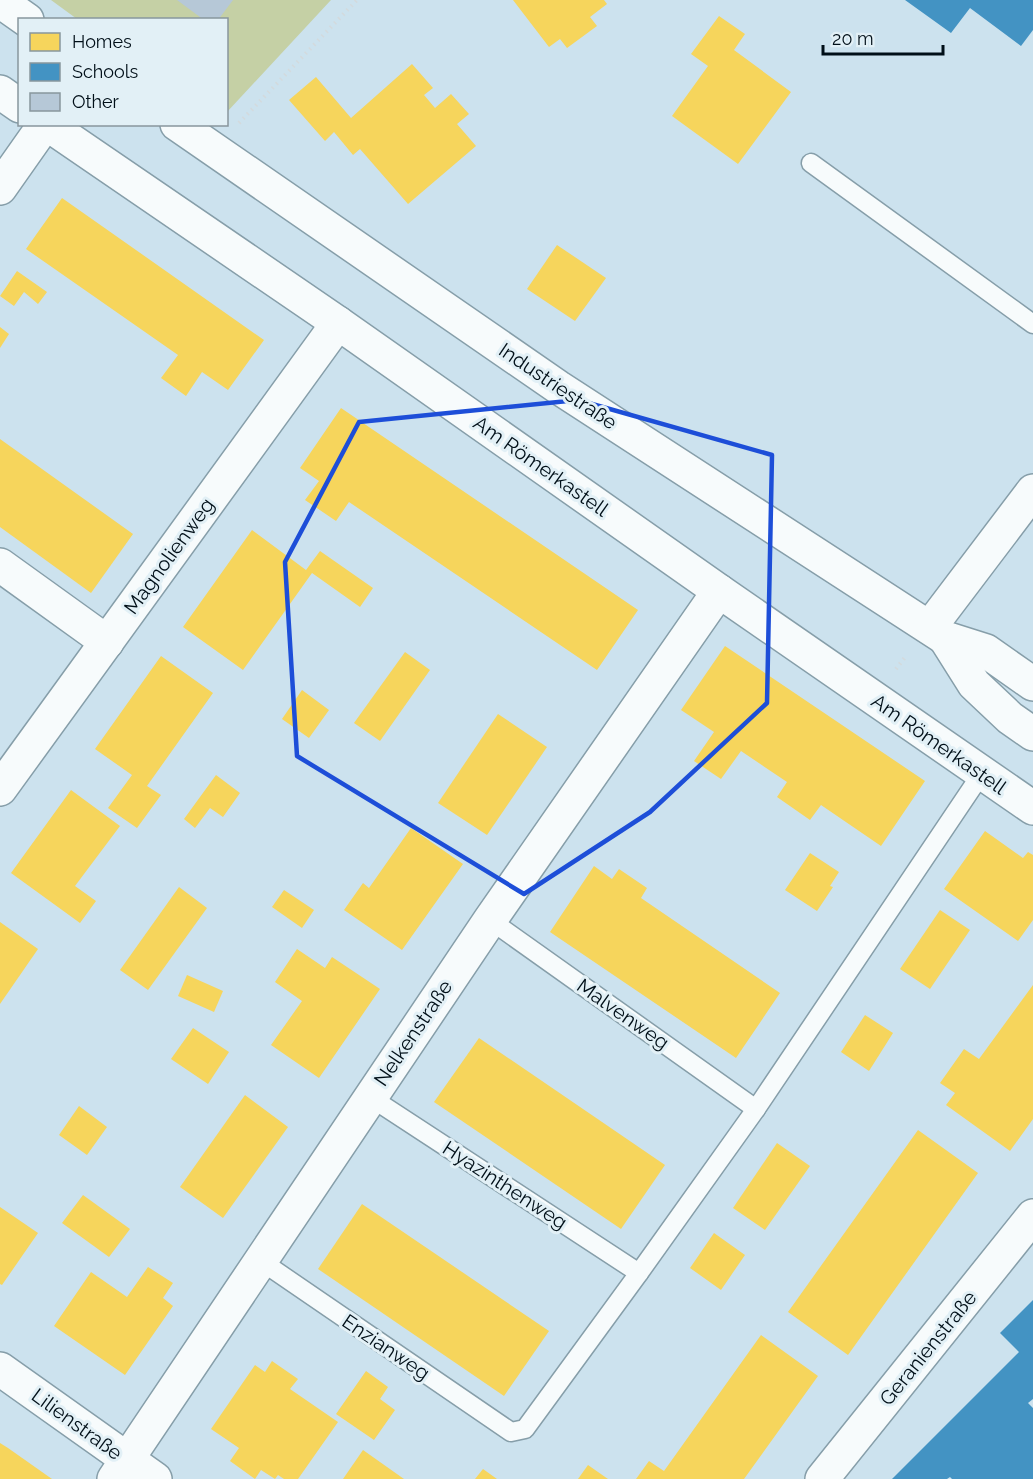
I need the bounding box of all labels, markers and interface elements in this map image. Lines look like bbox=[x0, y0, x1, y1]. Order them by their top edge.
legend bbox=[18, 18, 228, 126]
scale bar bbox=[823, 18, 943, 56]
text: 20 m bbox=[832, 28, 874, 49]
text: Homes bbox=[72, 31, 132, 52]
text: Schools bbox=[72, 61, 139, 82]
text: Other bbox=[72, 91, 120, 112]
street label: Industriestraße bbox=[494, 338, 622, 435]
street label: Am Römerkastell bbox=[469, 411, 613, 522]
street label: Magnolienweg bbox=[119, 493, 219, 619]
street label: Am Römerkastell bbox=[867, 689, 1011, 800]
street label: Malvenweg bbox=[572, 974, 674, 1054]
street label: Nelkenstraße bbox=[369, 975, 457, 1091]
street label: Hyazinthenweg bbox=[438, 1136, 572, 1234]
street label: Geranienstraße bbox=[875, 1286, 982, 1410]
street label: Enzianweg bbox=[338, 1309, 434, 1385]
street label: Lilienstraße bbox=[27, 1383, 127, 1465]

